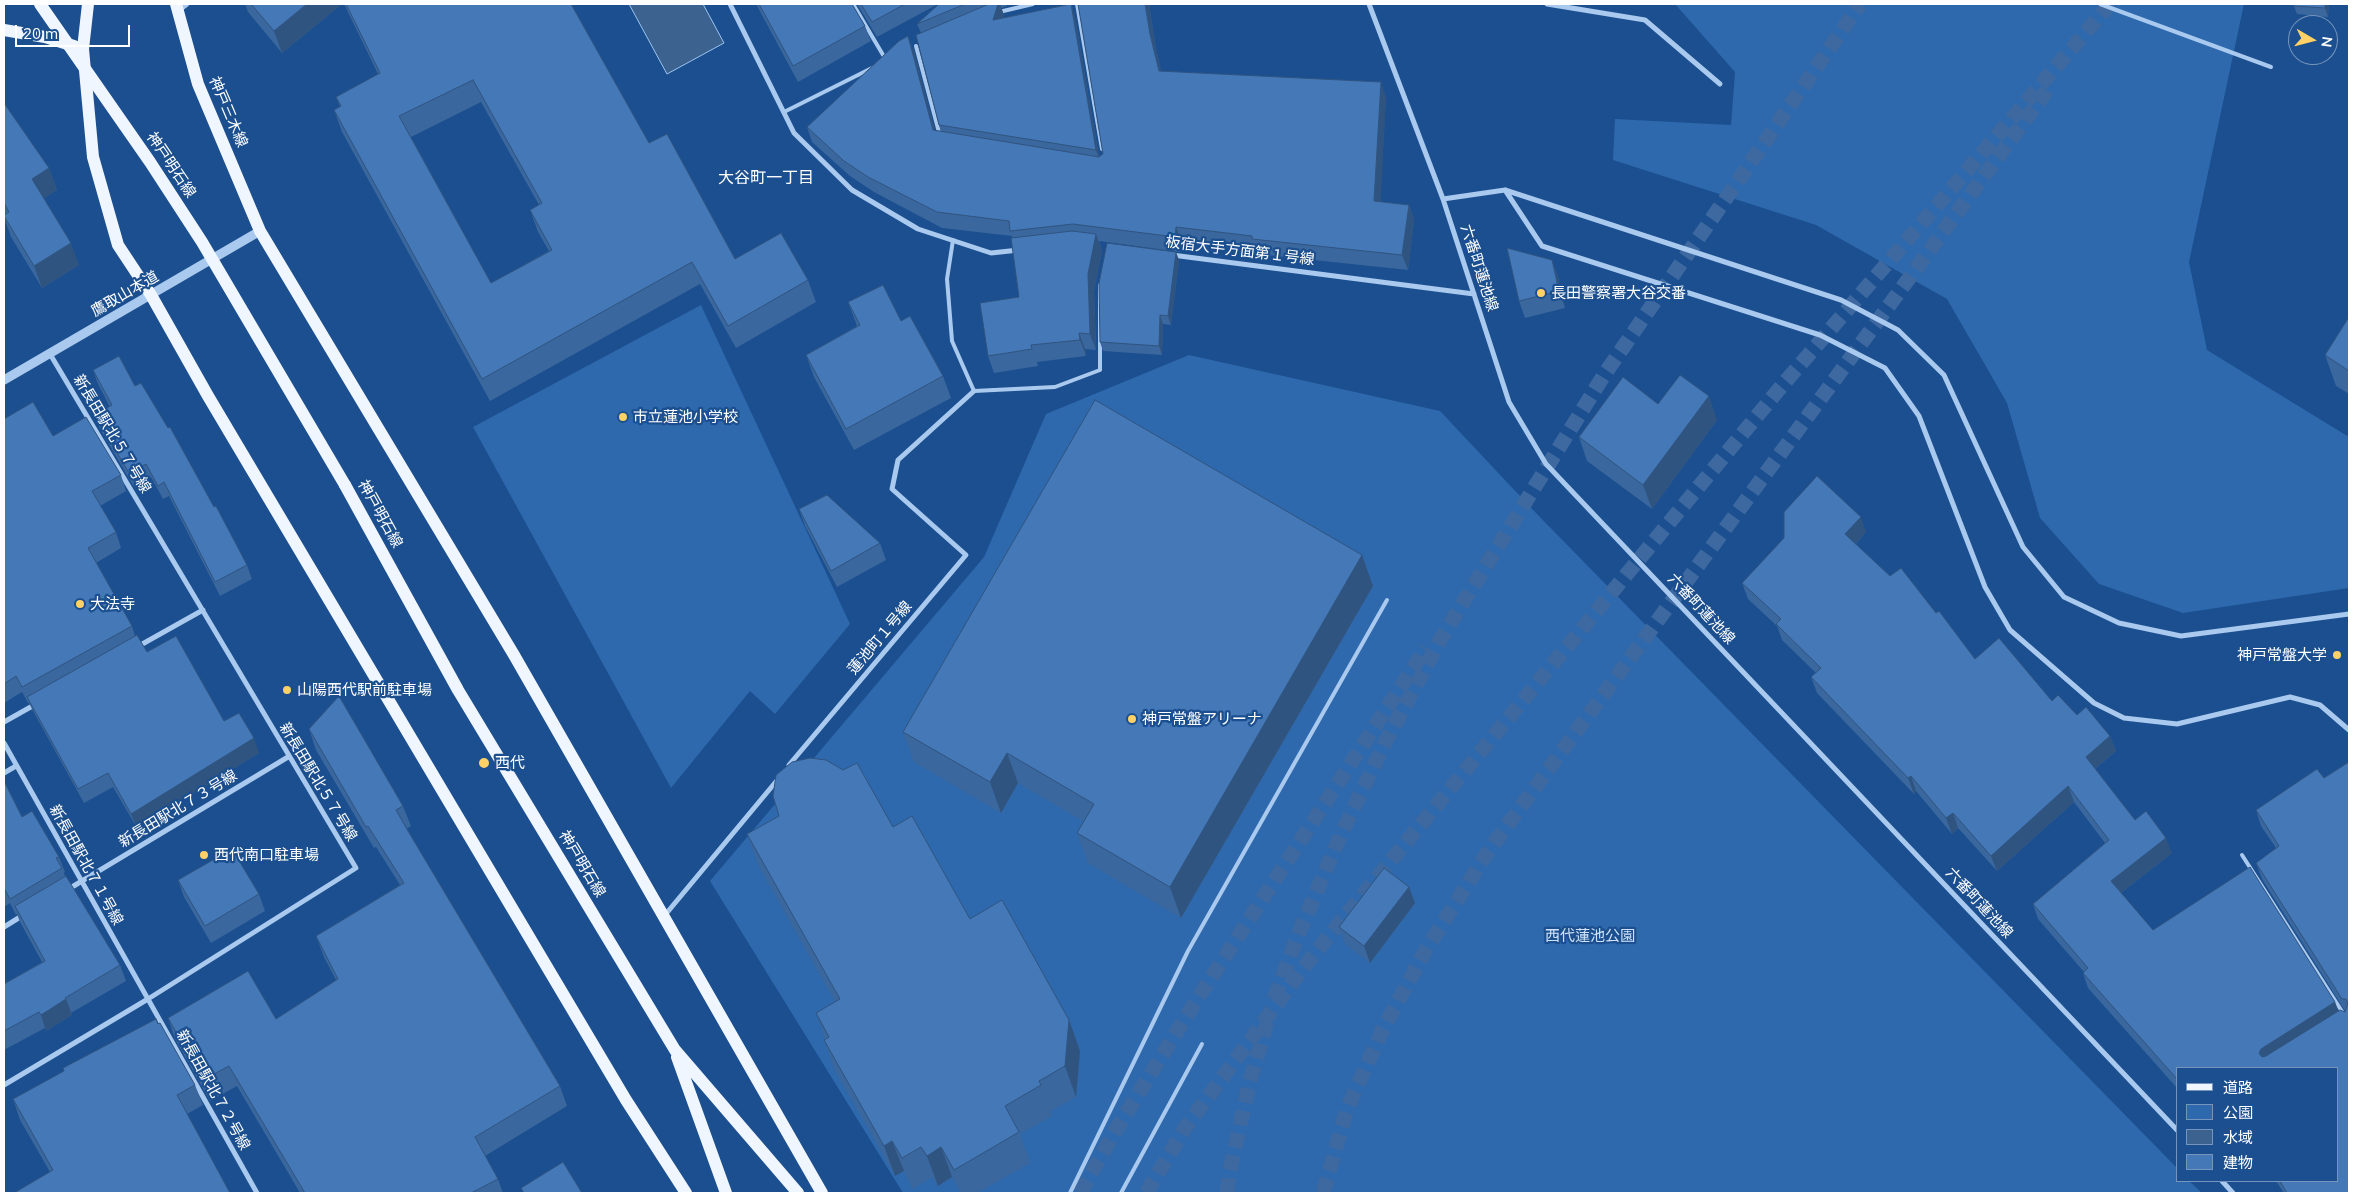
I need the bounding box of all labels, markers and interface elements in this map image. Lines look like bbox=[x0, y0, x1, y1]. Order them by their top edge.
scale bar bbox=[18, 15, 132, 47]
north arrow bbox=[2288, 15, 2338, 65]
text: 20 m bbox=[23, 24, 58, 43]
text: N bbox=[2317, 35, 2337, 48]
street label: 神戸三木線 bbox=[205, 74, 251, 150]
street label: 神戸明石線 bbox=[143, 129, 199, 201]
district label: 大谷町一丁目 bbox=[718, 168, 814, 188]
street label: 六番町蓮池線 bbox=[1457, 222, 1501, 314]
street label: 板宿大手方面第１号線 bbox=[1164, 233, 1316, 269]
street label: 鷹取山本道 bbox=[88, 267, 162, 321]
place label: 長田警察署大谷交番 bbox=[1551, 284, 1686, 302]
marker: 長田警察署大谷交番 bbox=[1535, 287, 1547, 299]
street label: 新長田駅北５７号線 bbox=[70, 372, 154, 496]
place label: 市立蓮池小学校 bbox=[633, 408, 738, 426]
marker: 市立蓮池小学校 bbox=[617, 411, 629, 423]
street label: 神戸明石線 bbox=[354, 477, 406, 551]
street label: 六番町蓮池線 bbox=[1664, 570, 1738, 648]
place label: 大法寺 bbox=[90, 595, 135, 613]
marker: 大法寺 bbox=[74, 598, 86, 610]
street label: 蓮池町１号線 bbox=[844, 598, 916, 678]
place label: 神戸常盤大学 bbox=[2237, 646, 2327, 664]
marker: 神戸常盤大学 bbox=[2331, 649, 2343, 661]
place label: 山陽西代駅前駐車場 bbox=[297, 681, 432, 699]
marker: 山陽西代駅前駐車場 bbox=[281, 684, 293, 696]
place label: 神戸常盤アリーナ bbox=[1142, 710, 1262, 728]
marker: 神戸常盤アリーナ bbox=[1126, 713, 1138, 725]
street label: 新長田駅北５７号線 bbox=[276, 720, 360, 844]
place label: 西代 bbox=[495, 754, 525, 772]
marker: 西代 bbox=[477, 756, 491, 770]
street label: 新長田駅北７３号線 bbox=[116, 767, 240, 851]
street label: 新長田駅北７１号線 bbox=[45, 802, 127, 928]
street label: 神戸明石線 bbox=[555, 827, 609, 901]
place label: 西代南口駐車場 bbox=[214, 846, 319, 864]
marker: 西代南口駐車場 bbox=[198, 849, 210, 861]
street label: 六番町蓮池線 bbox=[1942, 864, 2016, 942]
park label: 西代蓮池公園 bbox=[1545, 927, 1635, 945]
street label: 新長田駅北７２号線 bbox=[172, 1027, 254, 1153]
legend bbox=[2176, 1067, 2338, 1182]
text: 道路 bbox=[2223, 1078, 2253, 1097]
text: 公園 bbox=[2223, 1103, 2253, 1122]
text: 水域 bbox=[2223, 1128, 2253, 1147]
text: 建物 bbox=[2223, 1153, 2253, 1172]

